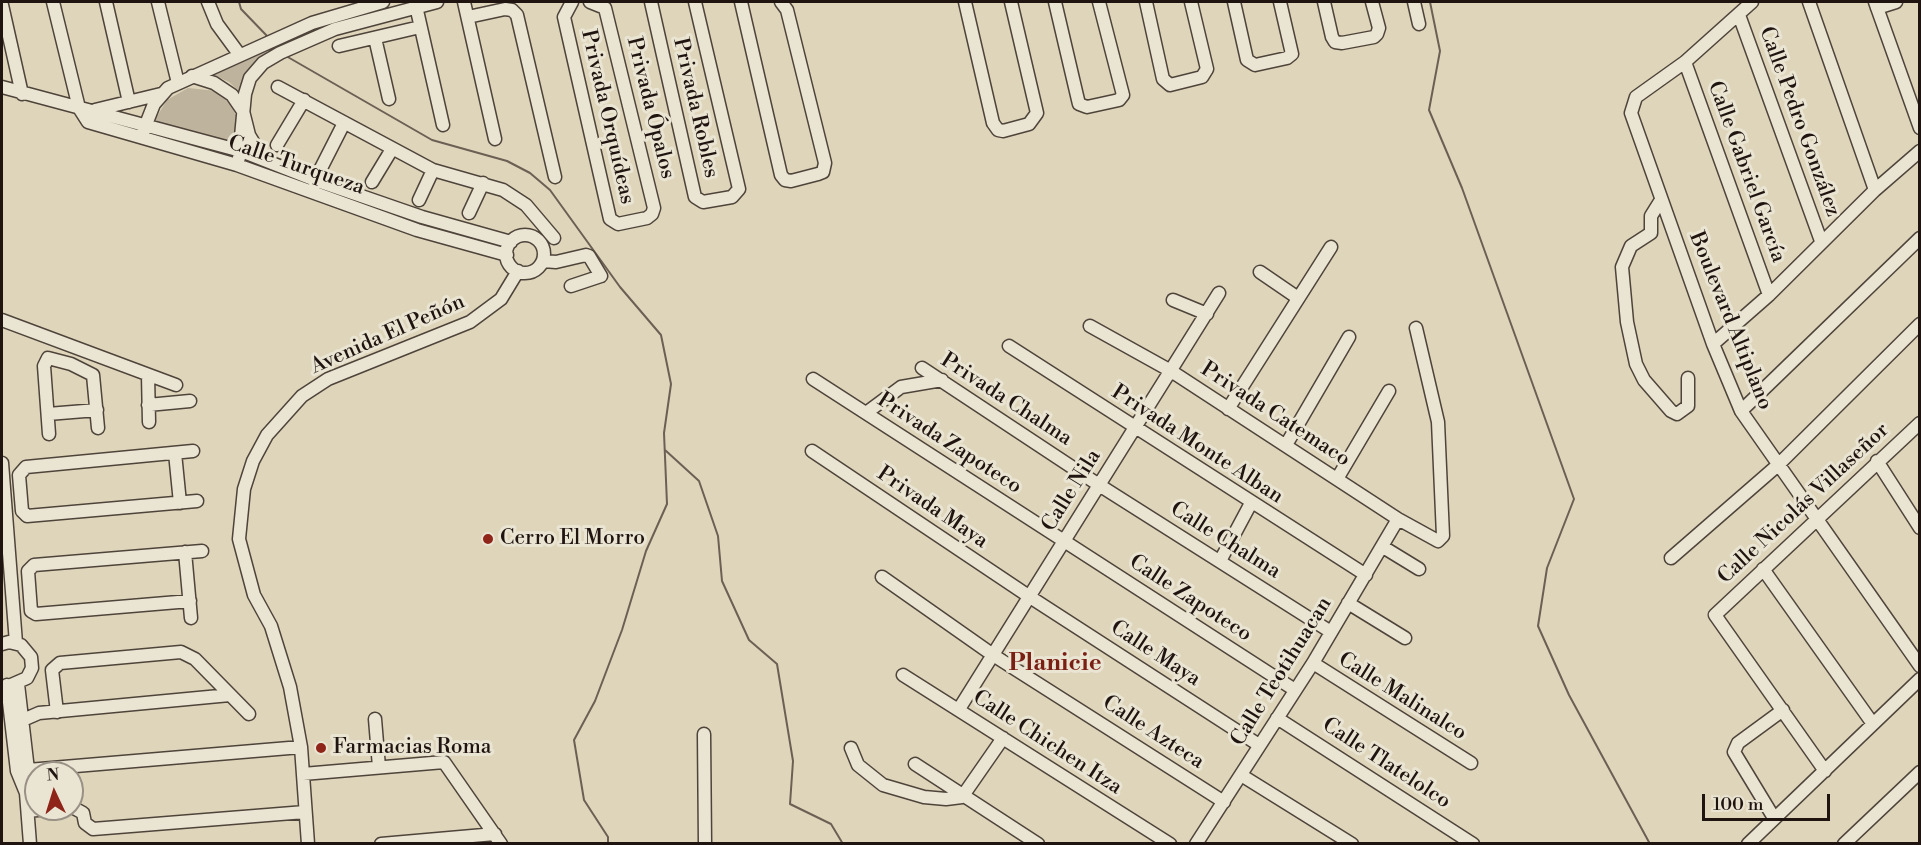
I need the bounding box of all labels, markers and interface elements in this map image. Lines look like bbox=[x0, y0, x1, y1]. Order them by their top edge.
street label: Calle Pedro González bbox=[1753, 24, 1845, 220]
street label: Privada Orquídeas bbox=[575, 27, 639, 207]
street label: Privada Ópalos bbox=[620, 35, 680, 181]
street label: Privada Robles bbox=[667, 36, 723, 180]
street label: Calle Gabriel García bbox=[1701, 78, 1791, 266]
street label: Calle Turqueza bbox=[224, 131, 368, 201]
street label: Boulevard Altiplano bbox=[1683, 228, 1777, 414]
street label: Avenida El Peñón bbox=[307, 290, 469, 380]
street label: Privada Chalma bbox=[936, 348, 1076, 452]
street label: Privada Catemaco bbox=[1196, 357, 1354, 473]
street label: Privada Monte Alban bbox=[1106, 380, 1288, 510]
street label: Privada Zapoteco bbox=[872, 388, 1026, 500]
street label: Calle Nicolás Villaseñor bbox=[1713, 418, 1895, 590]
street label: Calle Nila bbox=[1037, 445, 1107, 537]
street label: Privada Maya bbox=[872, 462, 992, 554]
street label: Calle Chalma bbox=[1165, 497, 1285, 585]
place label: Cerro El Morro bbox=[500, 526, 645, 552]
marker: Cerro El Morro bbox=[481, 532, 495, 546]
street label: Calle Zapoteco bbox=[1124, 550, 1256, 648]
street label: Calle Teotihuacan bbox=[1226, 593, 1338, 751]
street label: Calle Maya bbox=[1105, 616, 1205, 692]
street label: Calle Malinalco bbox=[1333, 647, 1471, 747]
district label: Planicie bbox=[1008, 650, 1102, 678]
street label: Calle Chichen Itza bbox=[968, 685, 1126, 801]
street label: Calle Azteca bbox=[1097, 691, 1209, 775]
street label: Calle Tlatelolco bbox=[1317, 713, 1455, 815]
place label: Farmacias Roma bbox=[333, 735, 491, 761]
marker: Farmacias Roma bbox=[314, 741, 328, 755]
north arrow bbox=[24, 761, 84, 821]
text: N bbox=[46, 765, 60, 785]
scale bar bbox=[1705, 782, 1832, 820]
text: 100 m bbox=[1713, 793, 1764, 816]

